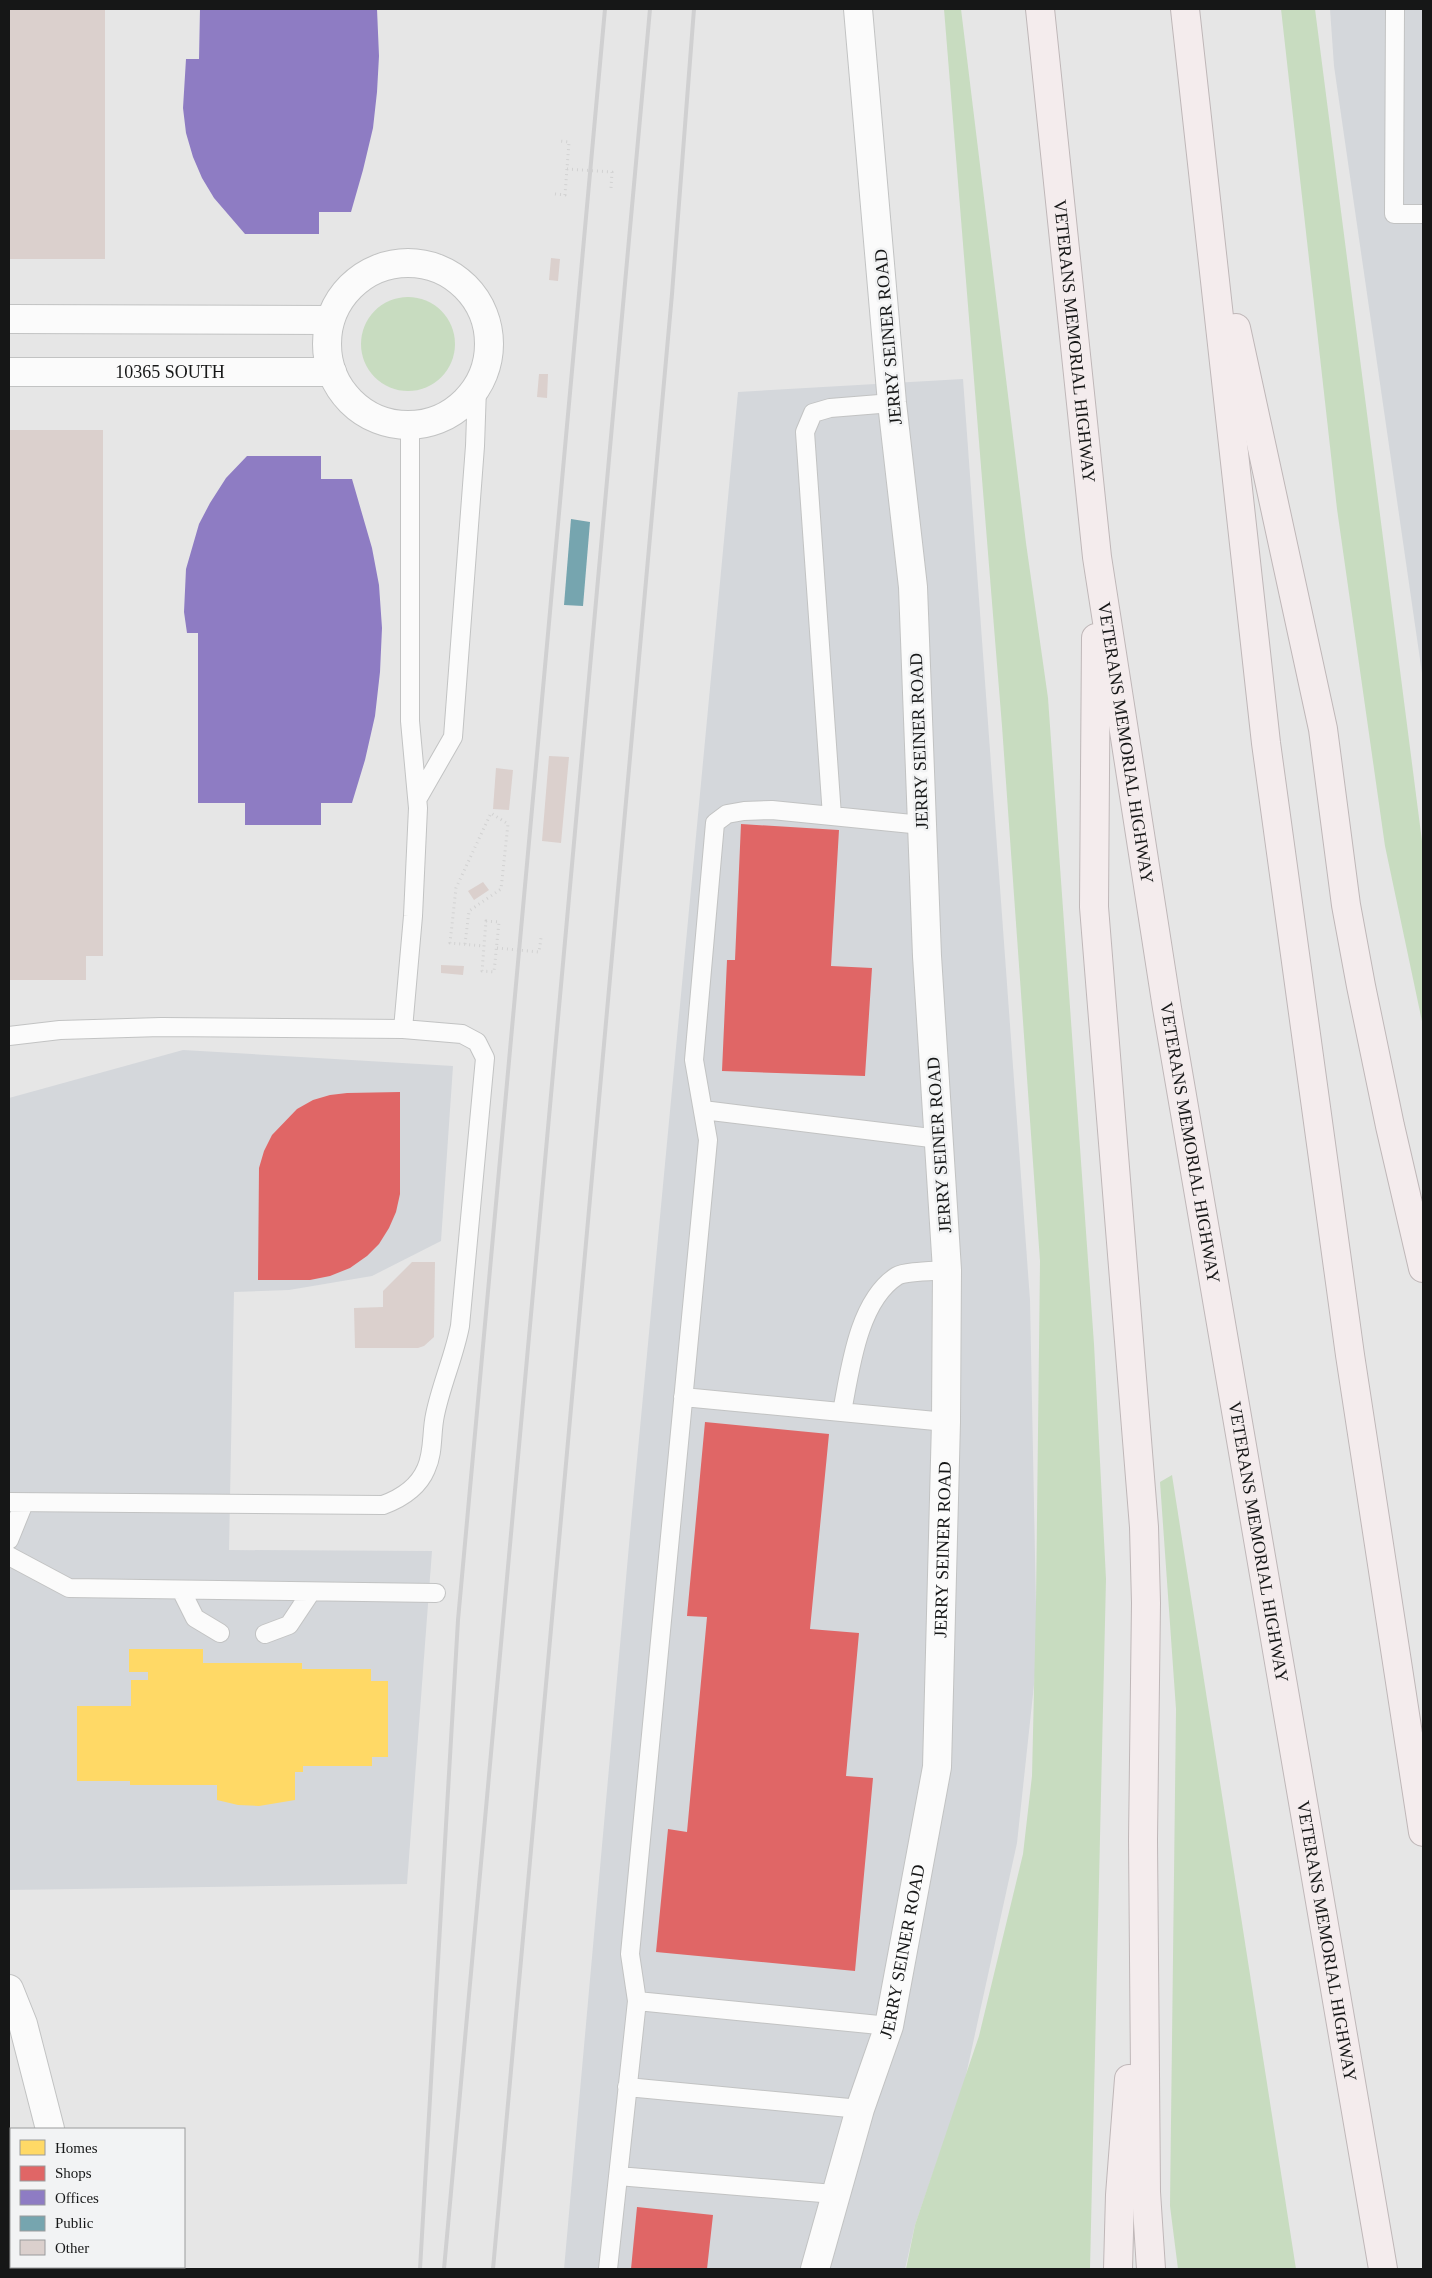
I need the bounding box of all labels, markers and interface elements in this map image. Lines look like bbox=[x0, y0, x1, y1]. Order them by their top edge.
street label: VETERANS MEMORIAL HIGHWAY bbox=[1050, 199, 1099, 484]
street label: JERRY SEINER ROAD bbox=[870, 248, 906, 426]
street label: 10365 SOUTH bbox=[115, 362, 225, 382]
street label: VETERANS MEMORIAL HIGHWAY bbox=[1094, 601, 1158, 885]
street label: JERRY SEINER ROAD bbox=[906, 653, 932, 829]
street label: VETERANS MEMORIAL HIGHWAY bbox=[1156, 1001, 1224, 1285]
street label: JERRY SEINER ROAD bbox=[923, 1056, 955, 1234]
street label: VETERANS MEMORIAL HIGHWAY bbox=[1225, 1400, 1292, 1684]
street label: JERRY SEINER ROAD bbox=[930, 1461, 955, 1638]
street label: VETERANS MEMORIAL HIGHWAY bbox=[1293, 1799, 1361, 2083]
street label: JERRY SEINER ROAD bbox=[875, 1863, 929, 2041]
legend bbox=[10, 2128, 185, 2268]
text: Homes bbox=[55, 2140, 98, 2156]
text: Shops bbox=[55, 2165, 92, 2181]
text: Offices bbox=[55, 2190, 99, 2206]
text: Public bbox=[55, 2215, 94, 2231]
text: Other bbox=[55, 2240, 89, 2256]

